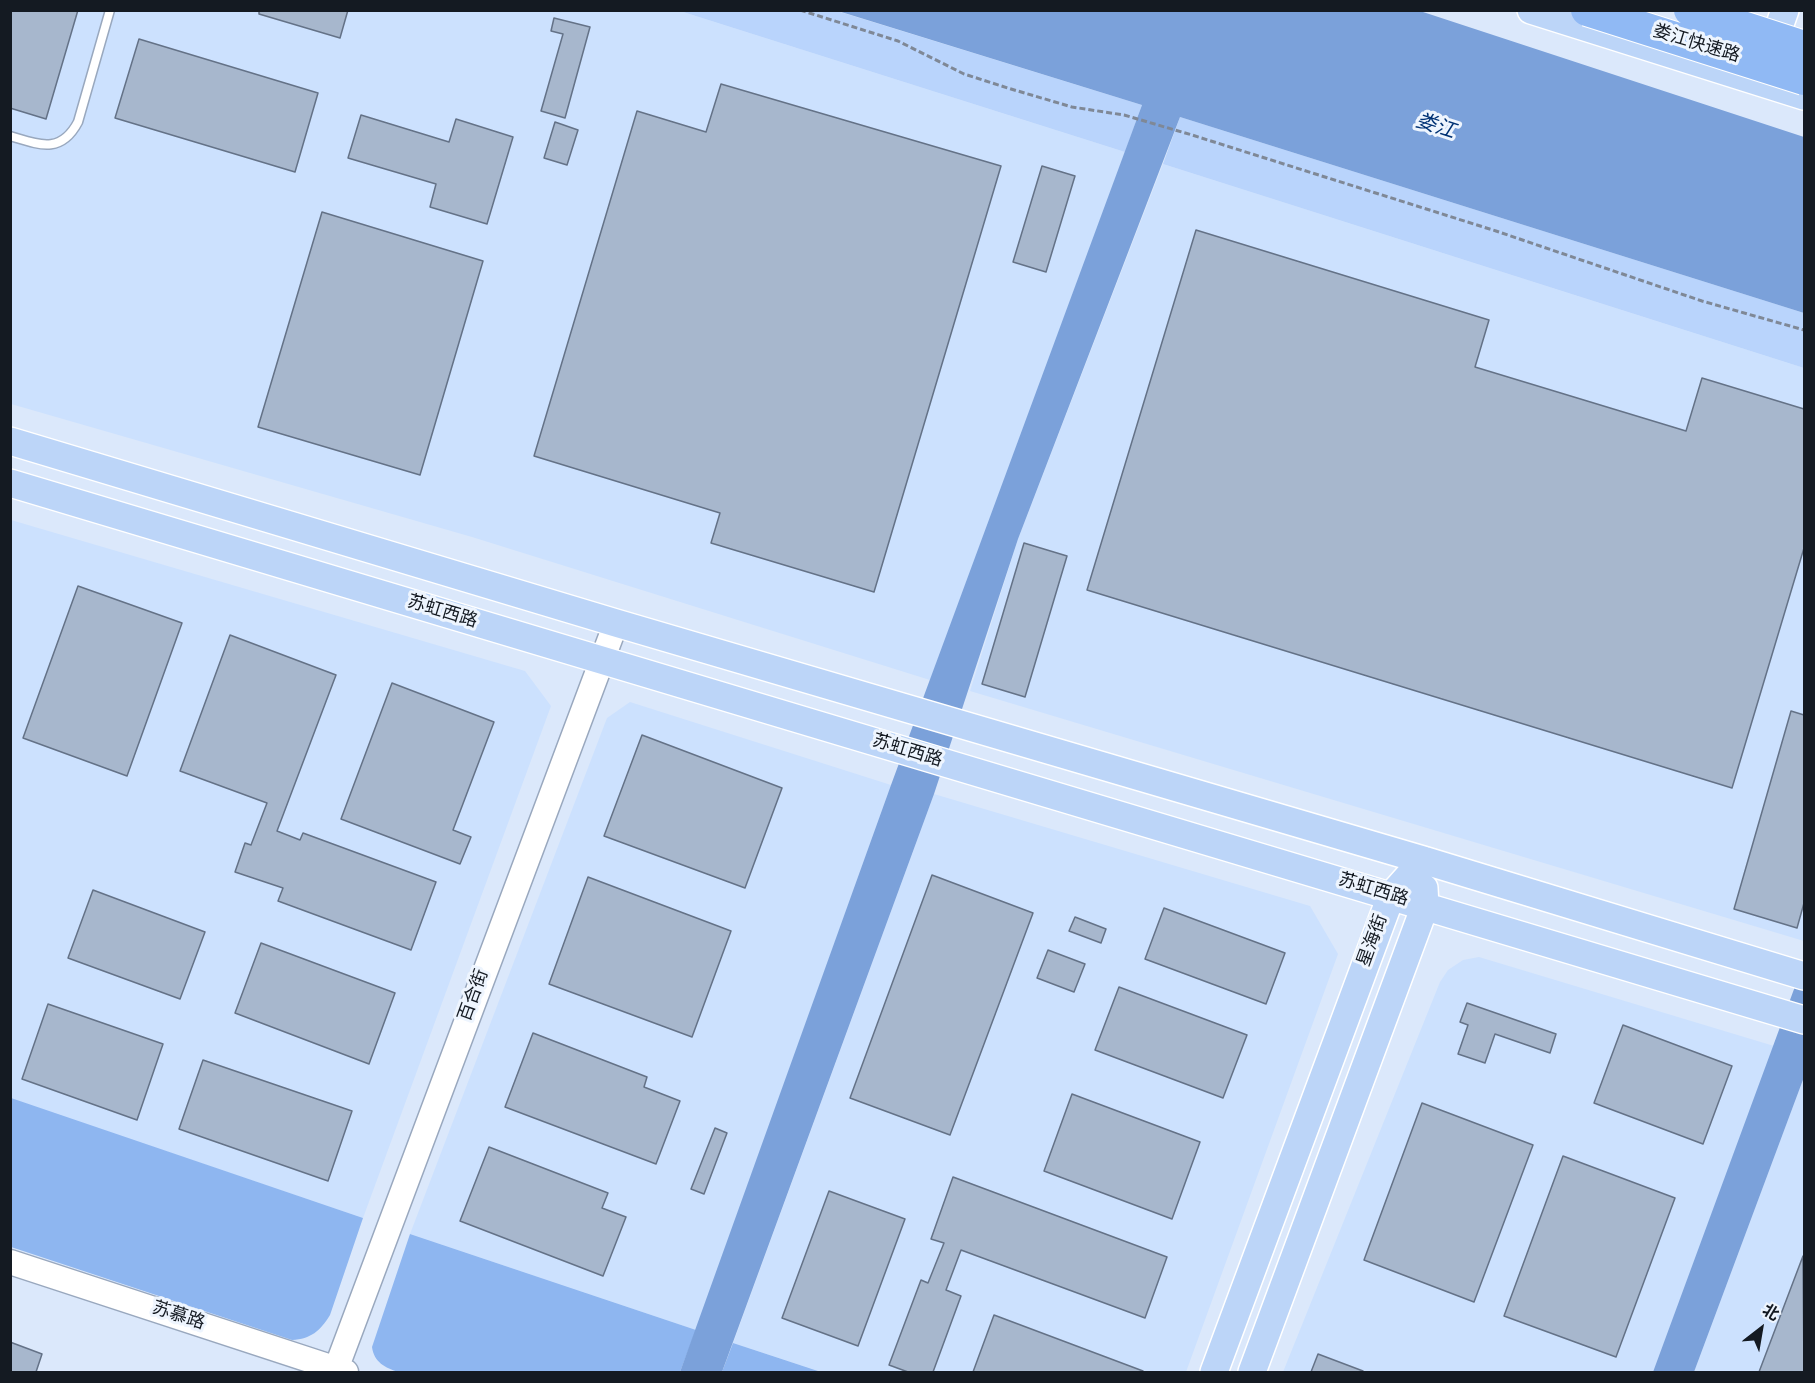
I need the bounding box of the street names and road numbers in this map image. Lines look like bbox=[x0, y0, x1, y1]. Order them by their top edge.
street label: 娄江快速路 bbox=[1650, 22, 1742, 68]
street label: 苏虹西路 bbox=[404, 592, 480, 634]
street label: 苏虹西路 bbox=[869, 731, 945, 773]
street label: 苏虹西路 bbox=[1335, 870, 1411, 912]
street label: 星海街 bbox=[1355, 912, 1393, 970]
street label: 百合街 bbox=[456, 967, 494, 1025]
street label: 苏慕路 bbox=[149, 1298, 207, 1336]

